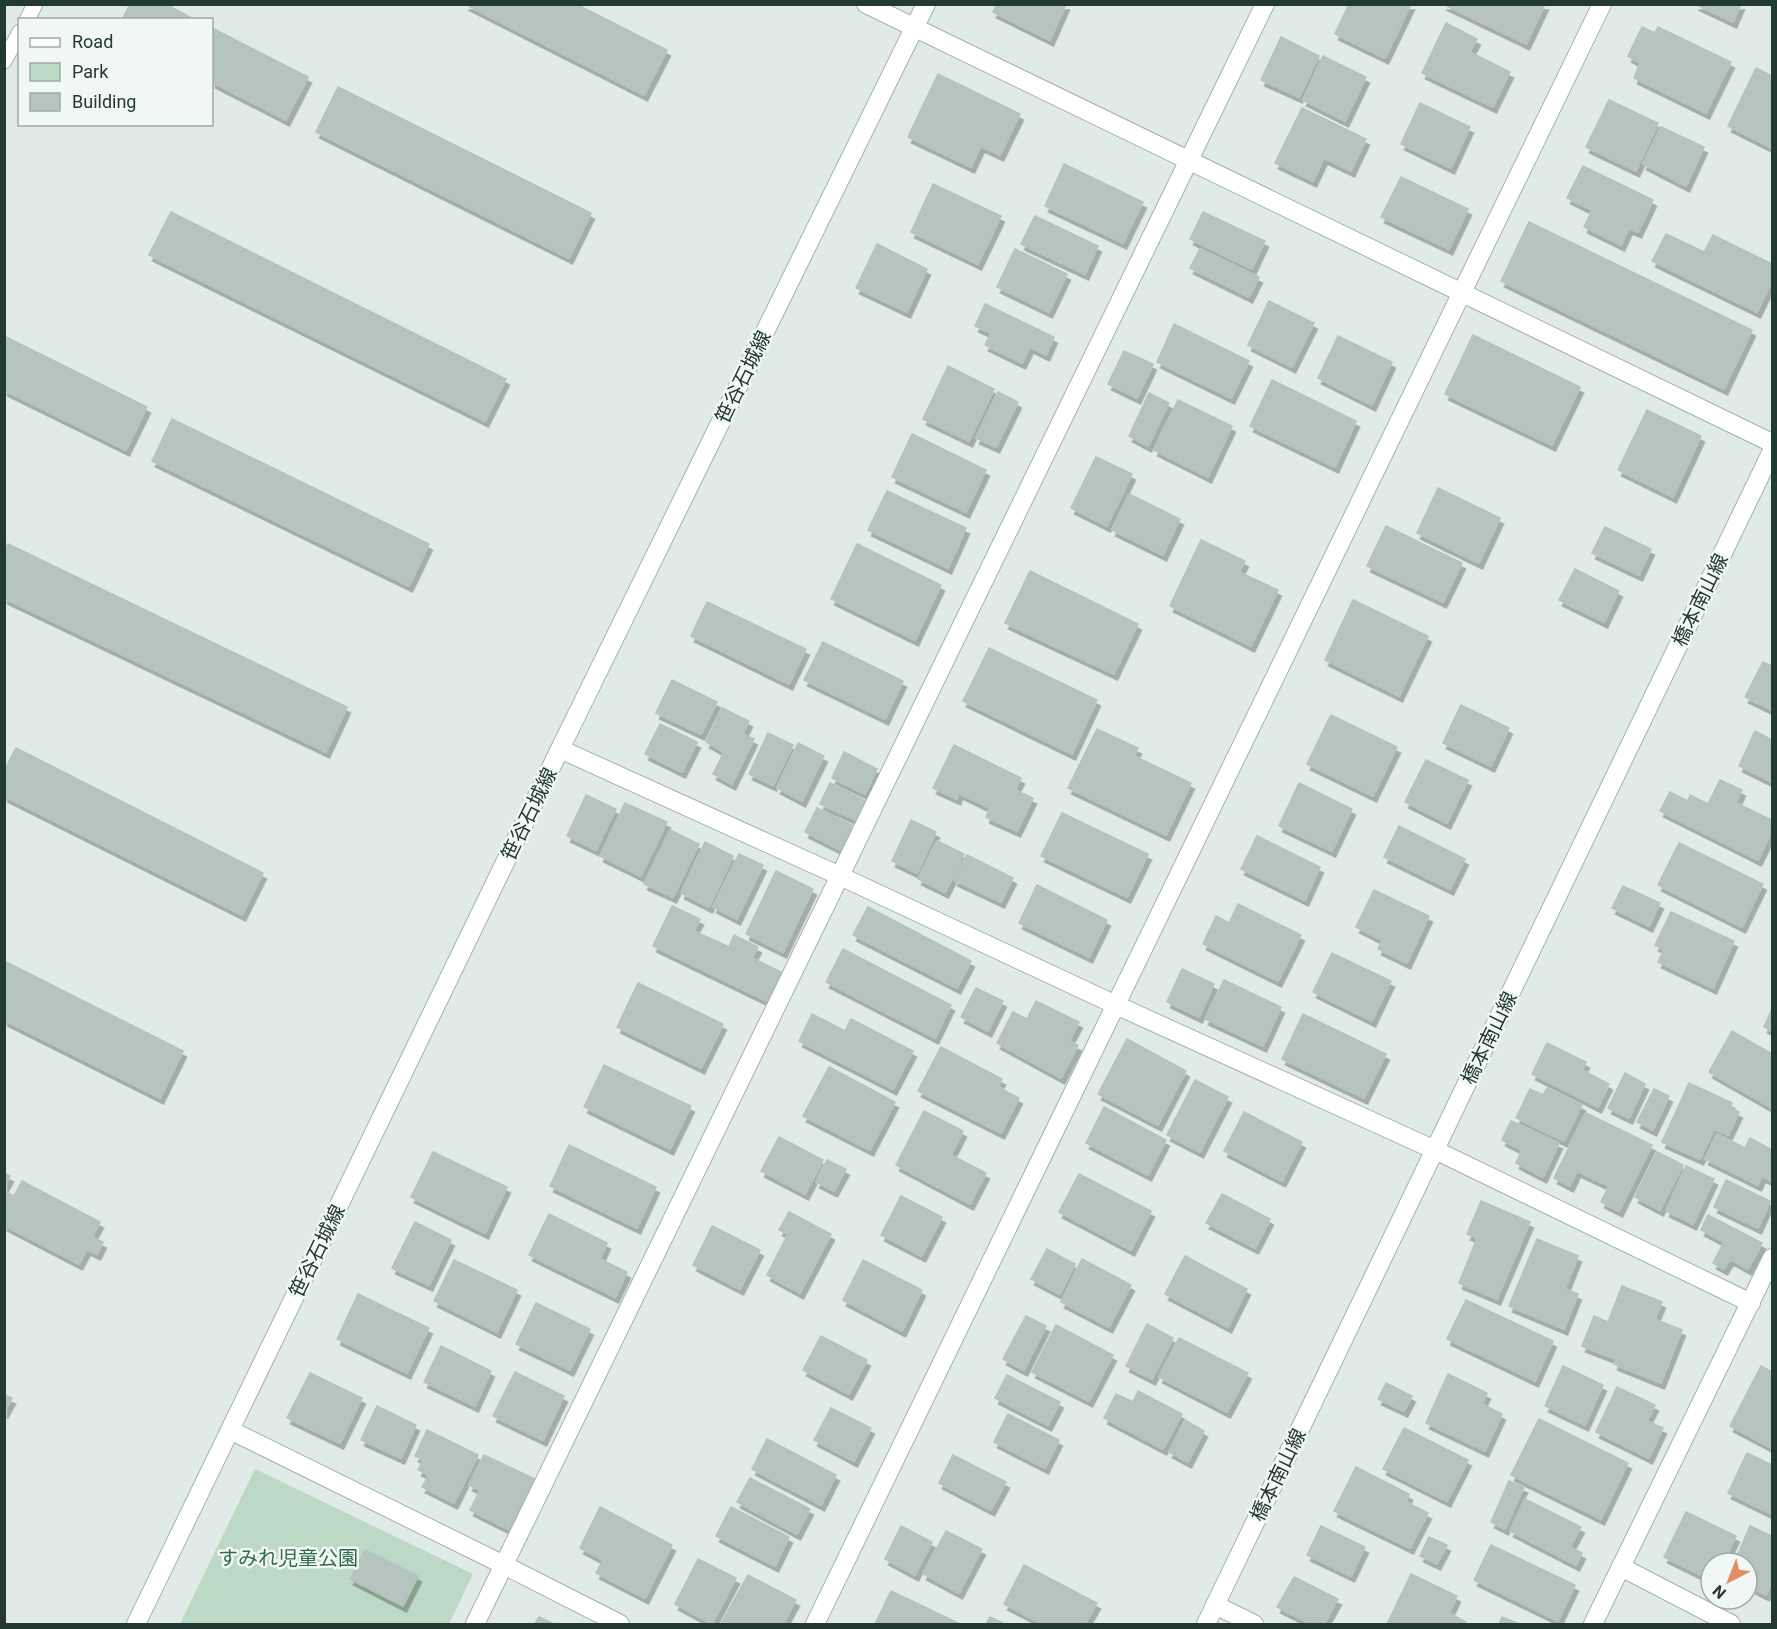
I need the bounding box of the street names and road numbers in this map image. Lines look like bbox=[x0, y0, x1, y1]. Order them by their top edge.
street label: 笹谷石城線 bbox=[710, 327, 776, 427]
street label: 橋本南山線 bbox=[1667, 550, 1733, 650]
street label: 笹谷石城線 bbox=[496, 764, 562, 864]
street label: 橋本南山線 bbox=[1456, 988, 1522, 1088]
street label: 笹谷石城線 bbox=[284, 1201, 350, 1301]
street label: 橋本南山線 bbox=[1245, 1425, 1311, 1525]

